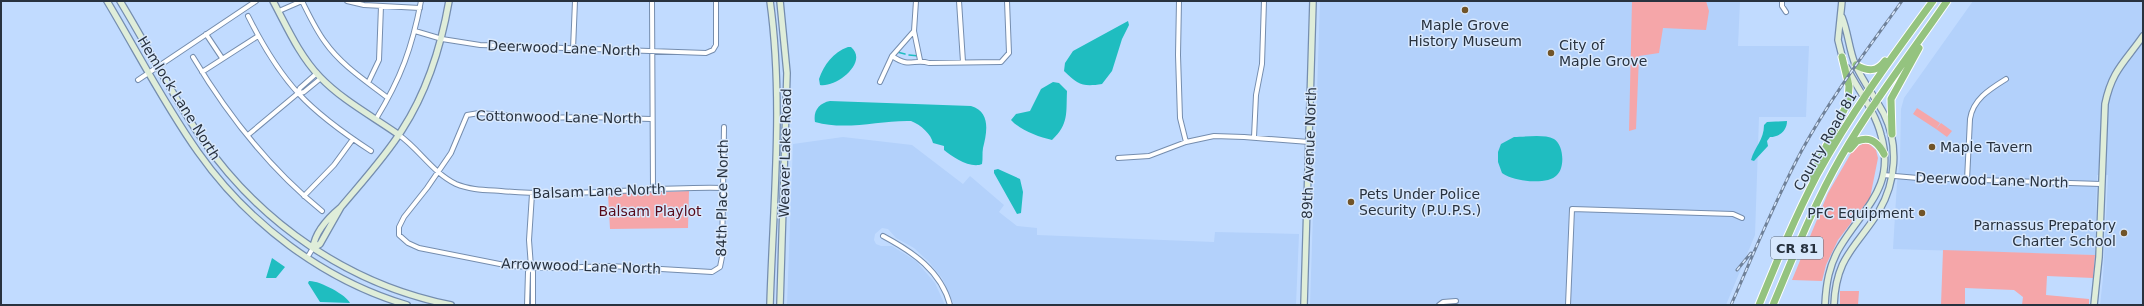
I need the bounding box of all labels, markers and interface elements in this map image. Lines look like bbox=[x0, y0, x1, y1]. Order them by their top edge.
marker: Maple Grove History Museum bbox=[1460, 5, 1470, 15]
place label: Maple Grove History Museum bbox=[1408, 17, 1522, 49]
street label: Hemlock Lane North bbox=[134, 33, 224, 163]
street label: Deerwood Lane North bbox=[487, 37, 641, 59]
place label: City of Maple Grove bbox=[1559, 37, 1647, 69]
marker: City of Maple Grove bbox=[1546, 48, 1556, 58]
street label: 89th Avenue North bbox=[1299, 87, 1319, 219]
street label: Weaver Lake Road bbox=[776, 88, 794, 218]
street label: County Road 81 bbox=[1790, 89, 1860, 193]
street label: Cottonwood Lane North bbox=[476, 108, 642, 126]
street label: 84th Place North bbox=[713, 139, 731, 257]
place label: Maple Tavern bbox=[1940, 139, 2033, 155]
marker: Maple Tavern bbox=[1927, 142, 1937, 152]
street label: Deerwood Lane North bbox=[1915, 169, 2069, 191]
street label: Balsam Lane North bbox=[532, 181, 666, 201]
place label: Pets Under Police Security (P.U.P.S.) bbox=[1359, 186, 1481, 218]
marker: Pets Under Police Security (P.U.P.S.) bbox=[1346, 197, 1356, 207]
park label: Balsam Playlot bbox=[598, 203, 702, 219]
place label: PFC Equipment bbox=[1807, 205, 1915, 221]
marker: PFC Equipment bbox=[1917, 208, 1927, 218]
place label: Parnassus Prepatory Charter School bbox=[1974, 217, 2116, 249]
marker: Parnassus Prepatory Charter School bbox=[2119, 228, 2129, 238]
road number: CR 81 bbox=[1771, 237, 1823, 259]
street label: Arrowwood Lane North bbox=[501, 255, 661, 277]

